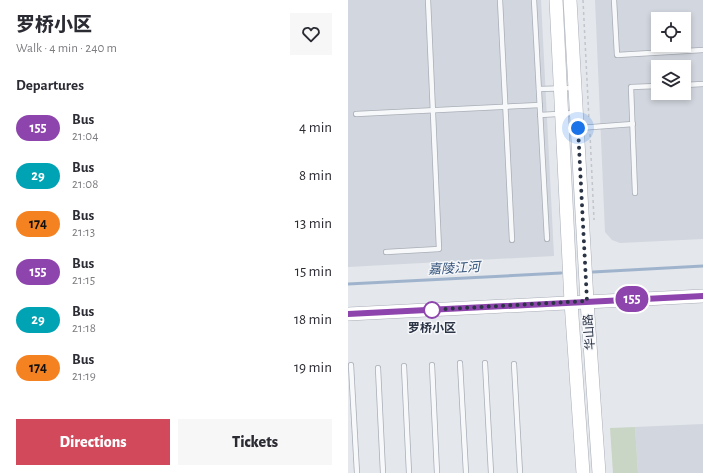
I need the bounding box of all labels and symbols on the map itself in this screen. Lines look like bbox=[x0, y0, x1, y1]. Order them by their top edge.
your location bbox=[568, 118, 588, 138]
water label: 嘉陵江河 bbox=[428, 260, 483, 277]
line badge: 155 bbox=[609, 286, 655, 312]
marker: 罗桥小区 bbox=[423, 301, 441, 319]
street label: 华山路 bbox=[581, 314, 596, 350]
place label: 罗桥小区 bbox=[408, 322, 456, 334]

